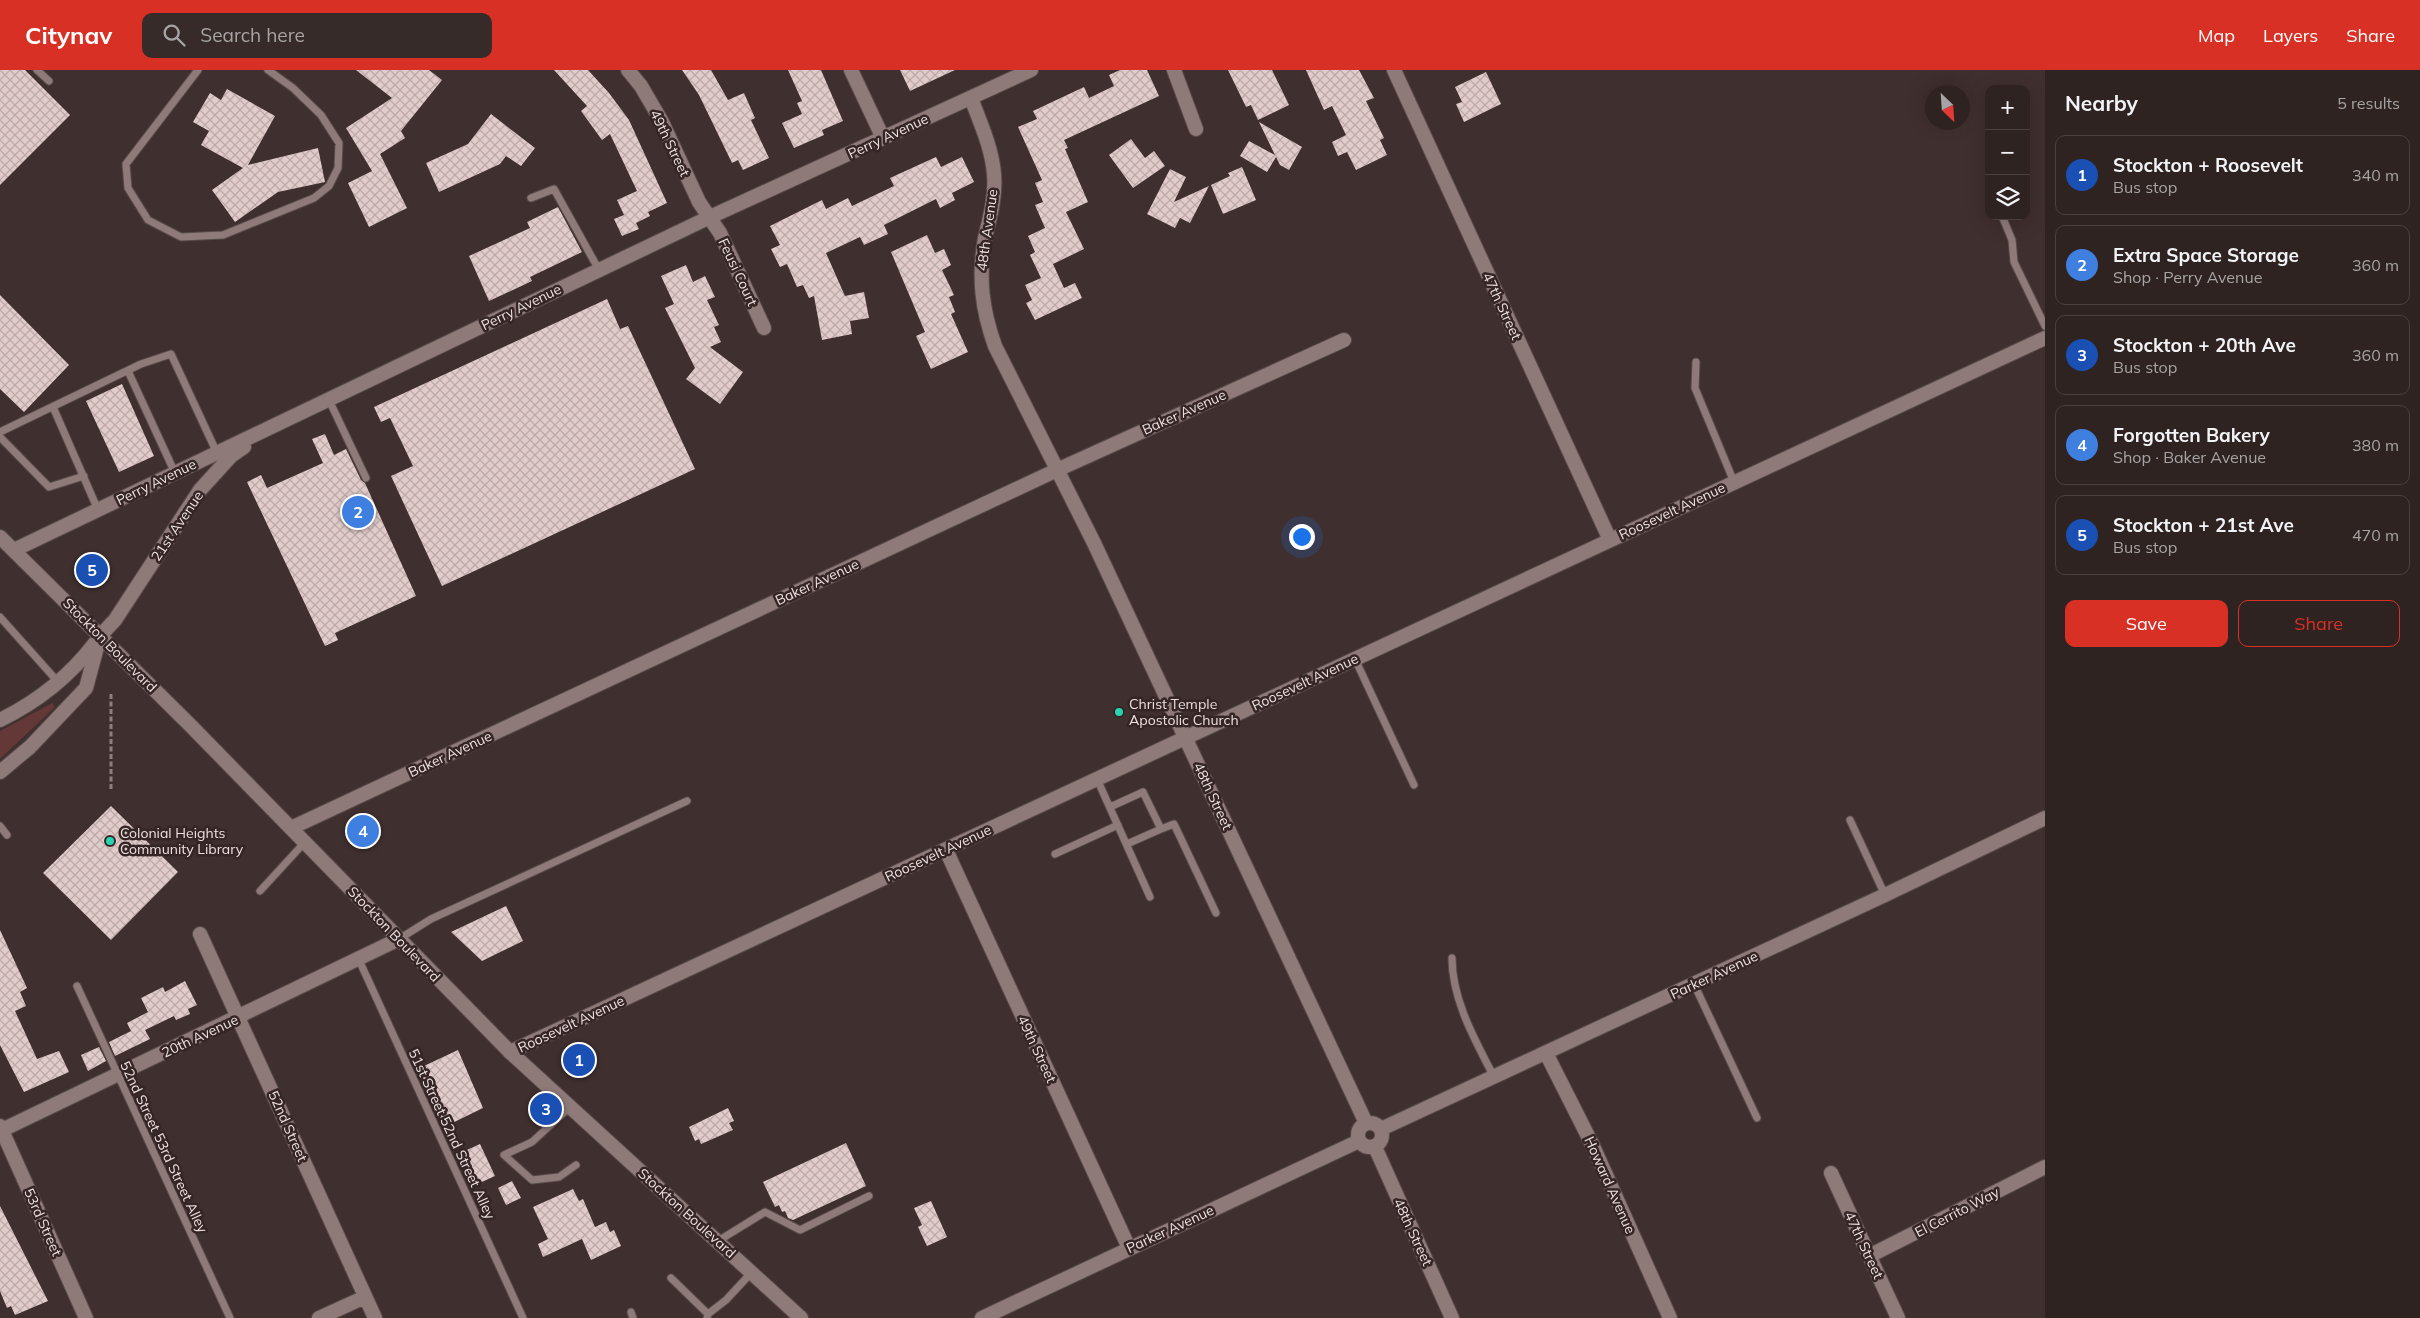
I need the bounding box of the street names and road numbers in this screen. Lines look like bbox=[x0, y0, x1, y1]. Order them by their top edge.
street label: 49th Street bbox=[646, 107, 694, 180]
street label: Perry Avenue bbox=[845, 109, 931, 163]
street label: 48th Avenue bbox=[972, 188, 1002, 272]
street label: Feusi Court bbox=[714, 235, 762, 309]
street label: 47th Street bbox=[1479, 269, 1525, 343]
street label: Perry Avenue bbox=[478, 280, 564, 334]
street label: Baker Avenue bbox=[1139, 385, 1229, 439]
street label: Perry Avenue bbox=[113, 455, 199, 509]
street label: Roosevelt Avenue bbox=[1616, 478, 1728, 544]
street label: 21st Avenue bbox=[147, 487, 207, 565]
street label: Baker Avenue bbox=[772, 555, 862, 609]
street label: Stockton Boulevard bbox=[59, 594, 161, 696]
street label: Roosevelt Avenue bbox=[1249, 649, 1361, 715]
street label: Baker Avenue bbox=[405, 727, 495, 781]
street label: 48th Street bbox=[1190, 759, 1236, 833]
street label: Roosevelt Avenue bbox=[882, 820, 994, 886]
street label: Stockton Boulevard bbox=[344, 883, 444, 985]
street label: Parker Avenue bbox=[1667, 947, 1761, 1003]
street label: Roosevelt Avenue bbox=[515, 991, 627, 1057]
street label: 20th Avenue bbox=[159, 1010, 241, 1062]
street label: 49th Street bbox=[1014, 1012, 1060, 1086]
street label: 51st Street 52nd Street Alley bbox=[405, 1046, 500, 1223]
street label: 52nd Street 53rd Street Alley bbox=[116, 1058, 212, 1236]
street label: 52nd Street bbox=[264, 1088, 312, 1164]
street label: Howard Avenue bbox=[1580, 1133, 1640, 1237]
street label: Stockton Boulevard bbox=[634, 1164, 740, 1262]
street label: El Cerrito Way bbox=[1912, 1183, 2003, 1241]
street label: 53rd Street bbox=[20, 1185, 66, 1259]
street label: 48th Street bbox=[1390, 1195, 1436, 1269]
street label: Parker Avenue bbox=[1123, 1201, 1217, 1257]
street label: 47th Street bbox=[1841, 1208, 1887, 1282]

